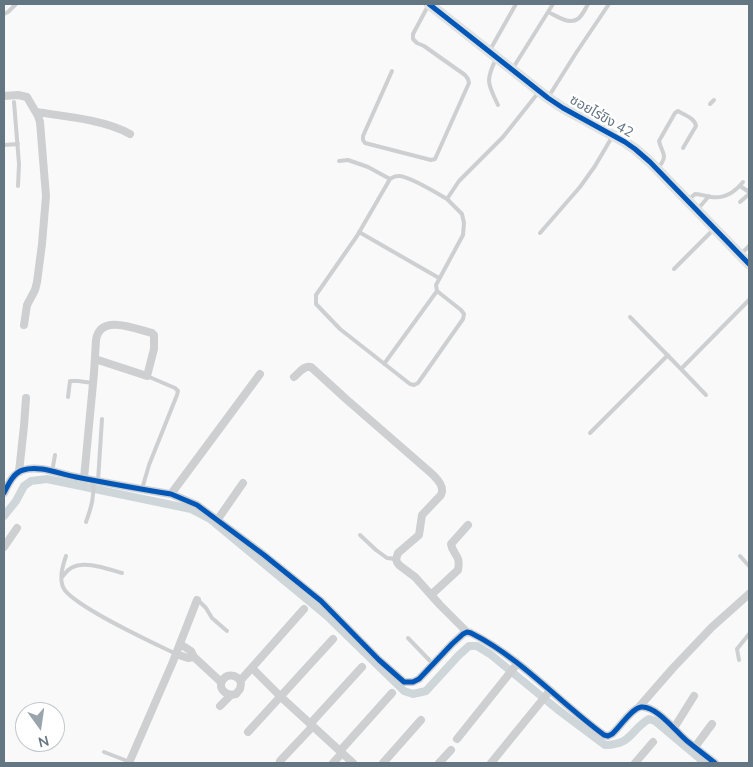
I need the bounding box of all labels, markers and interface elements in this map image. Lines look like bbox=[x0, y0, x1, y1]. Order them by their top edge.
street label: ซอยไร่ขิง 42 bbox=[566, 92, 636, 142]
north arrow bbox=[15, 702, 65, 752]
text: N bbox=[36, 731, 51, 752]

